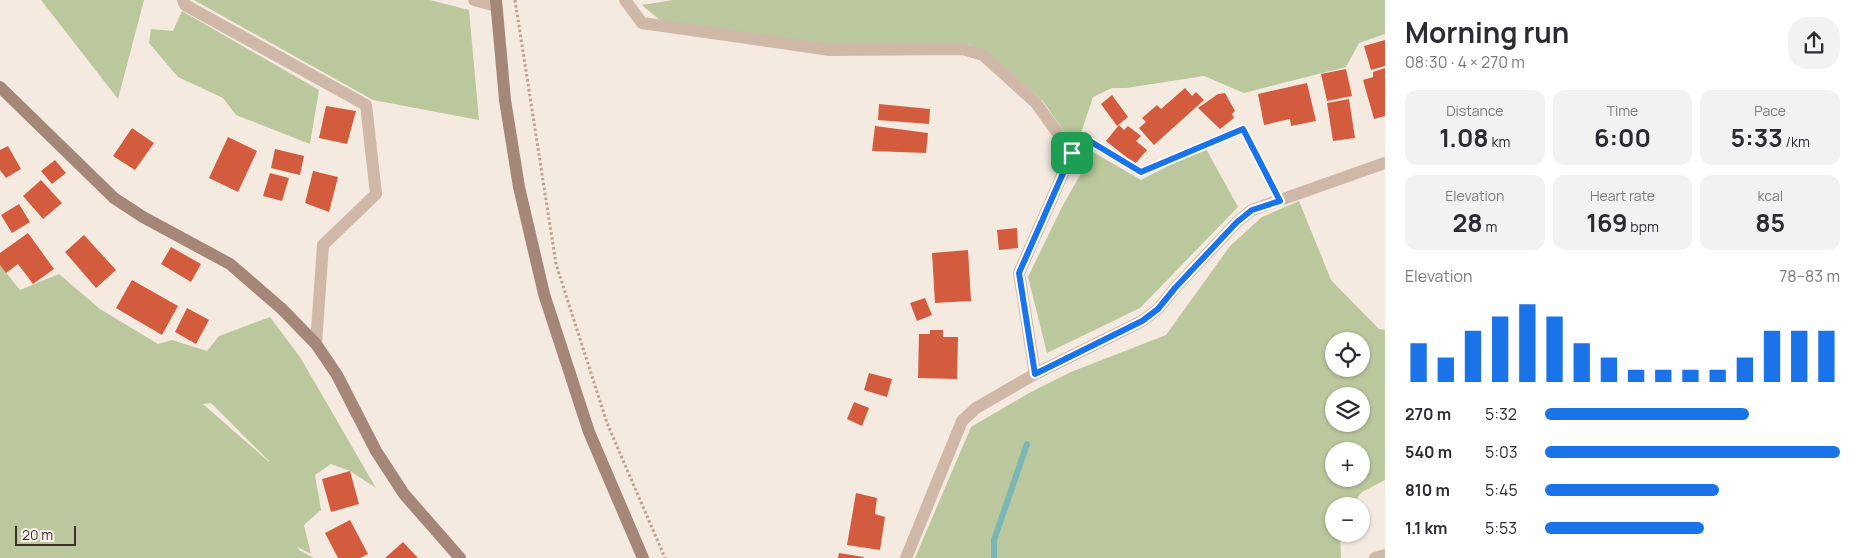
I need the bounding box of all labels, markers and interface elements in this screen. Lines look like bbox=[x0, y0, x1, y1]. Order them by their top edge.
text: Morning run bbox=[1405, 13, 1569, 51]
button: share bbox=[1788, 17, 1840, 69]
text: 08:30 · 4 × 270 m bbox=[1405, 51, 1525, 73]
text: Distance bbox=[1446, 101, 1504, 120]
text: Time bbox=[1607, 101, 1638, 120]
text: Pace bbox=[1754, 101, 1786, 120]
text: 1.08 bbox=[1439, 120, 1489, 155]
text: 6:00 bbox=[1594, 120, 1651, 155]
text: 5:33 bbox=[1730, 120, 1783, 155]
pin bbox=[1051, 132, 1093, 174]
text: km bbox=[1489, 132, 1510, 151]
text: /km bbox=[1783, 132, 1810, 151]
icon: arrive bbox=[1058, 139, 1086, 167]
text: Elevation bbox=[1445, 186, 1504, 205]
text: Heart rate bbox=[1590, 186, 1655, 205]
text: kcal bbox=[1757, 186, 1783, 205]
text: 28 bbox=[1452, 205, 1483, 240]
text: 169 bbox=[1586, 205, 1628, 240]
text: 85 bbox=[1755, 205, 1785, 240]
text: m bbox=[1483, 217, 1497, 236]
text: bpm bbox=[1628, 217, 1659, 236]
text: Elevation bbox=[1405, 265, 1473, 287]
text: 78–83 m bbox=[1779, 265, 1840, 287]
map controls bbox=[1325, 332, 1370, 542]
button: locate bbox=[1325, 332, 1370, 377]
button: layers bbox=[1325, 387, 1370, 432]
text: 270 m bbox=[1405, 403, 1451, 425]
text: 5:32 bbox=[1485, 403, 1517, 425]
text: 540 m bbox=[1405, 441, 1452, 463]
text: 5:03 bbox=[1485, 441, 1518, 463]
button: + bbox=[1325, 442, 1370, 487]
text: 810 m bbox=[1405, 479, 1450, 501]
text: 5:45 bbox=[1485, 479, 1518, 501]
button: − bbox=[1325, 497, 1370, 542]
text: 1.1 km bbox=[1405, 517, 1448, 539]
text: 5:53 bbox=[1485, 517, 1517, 539]
scale bar bbox=[15, 523, 76, 546]
text: 20 m bbox=[22, 525, 53, 544]

